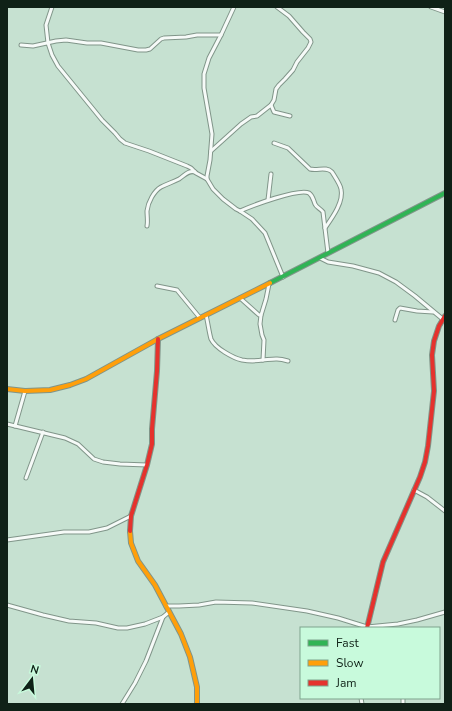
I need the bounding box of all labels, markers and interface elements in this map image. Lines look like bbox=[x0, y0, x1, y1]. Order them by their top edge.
legend bbox=[300, 627, 440, 699]
text: Fast bbox=[336, 635, 359, 651]
text: Slow bbox=[336, 655, 364, 671]
north arrow bbox=[12, 659, 52, 699]
text: N bbox=[29, 662, 41, 678]
text: Jam bbox=[335, 675, 357, 691]

